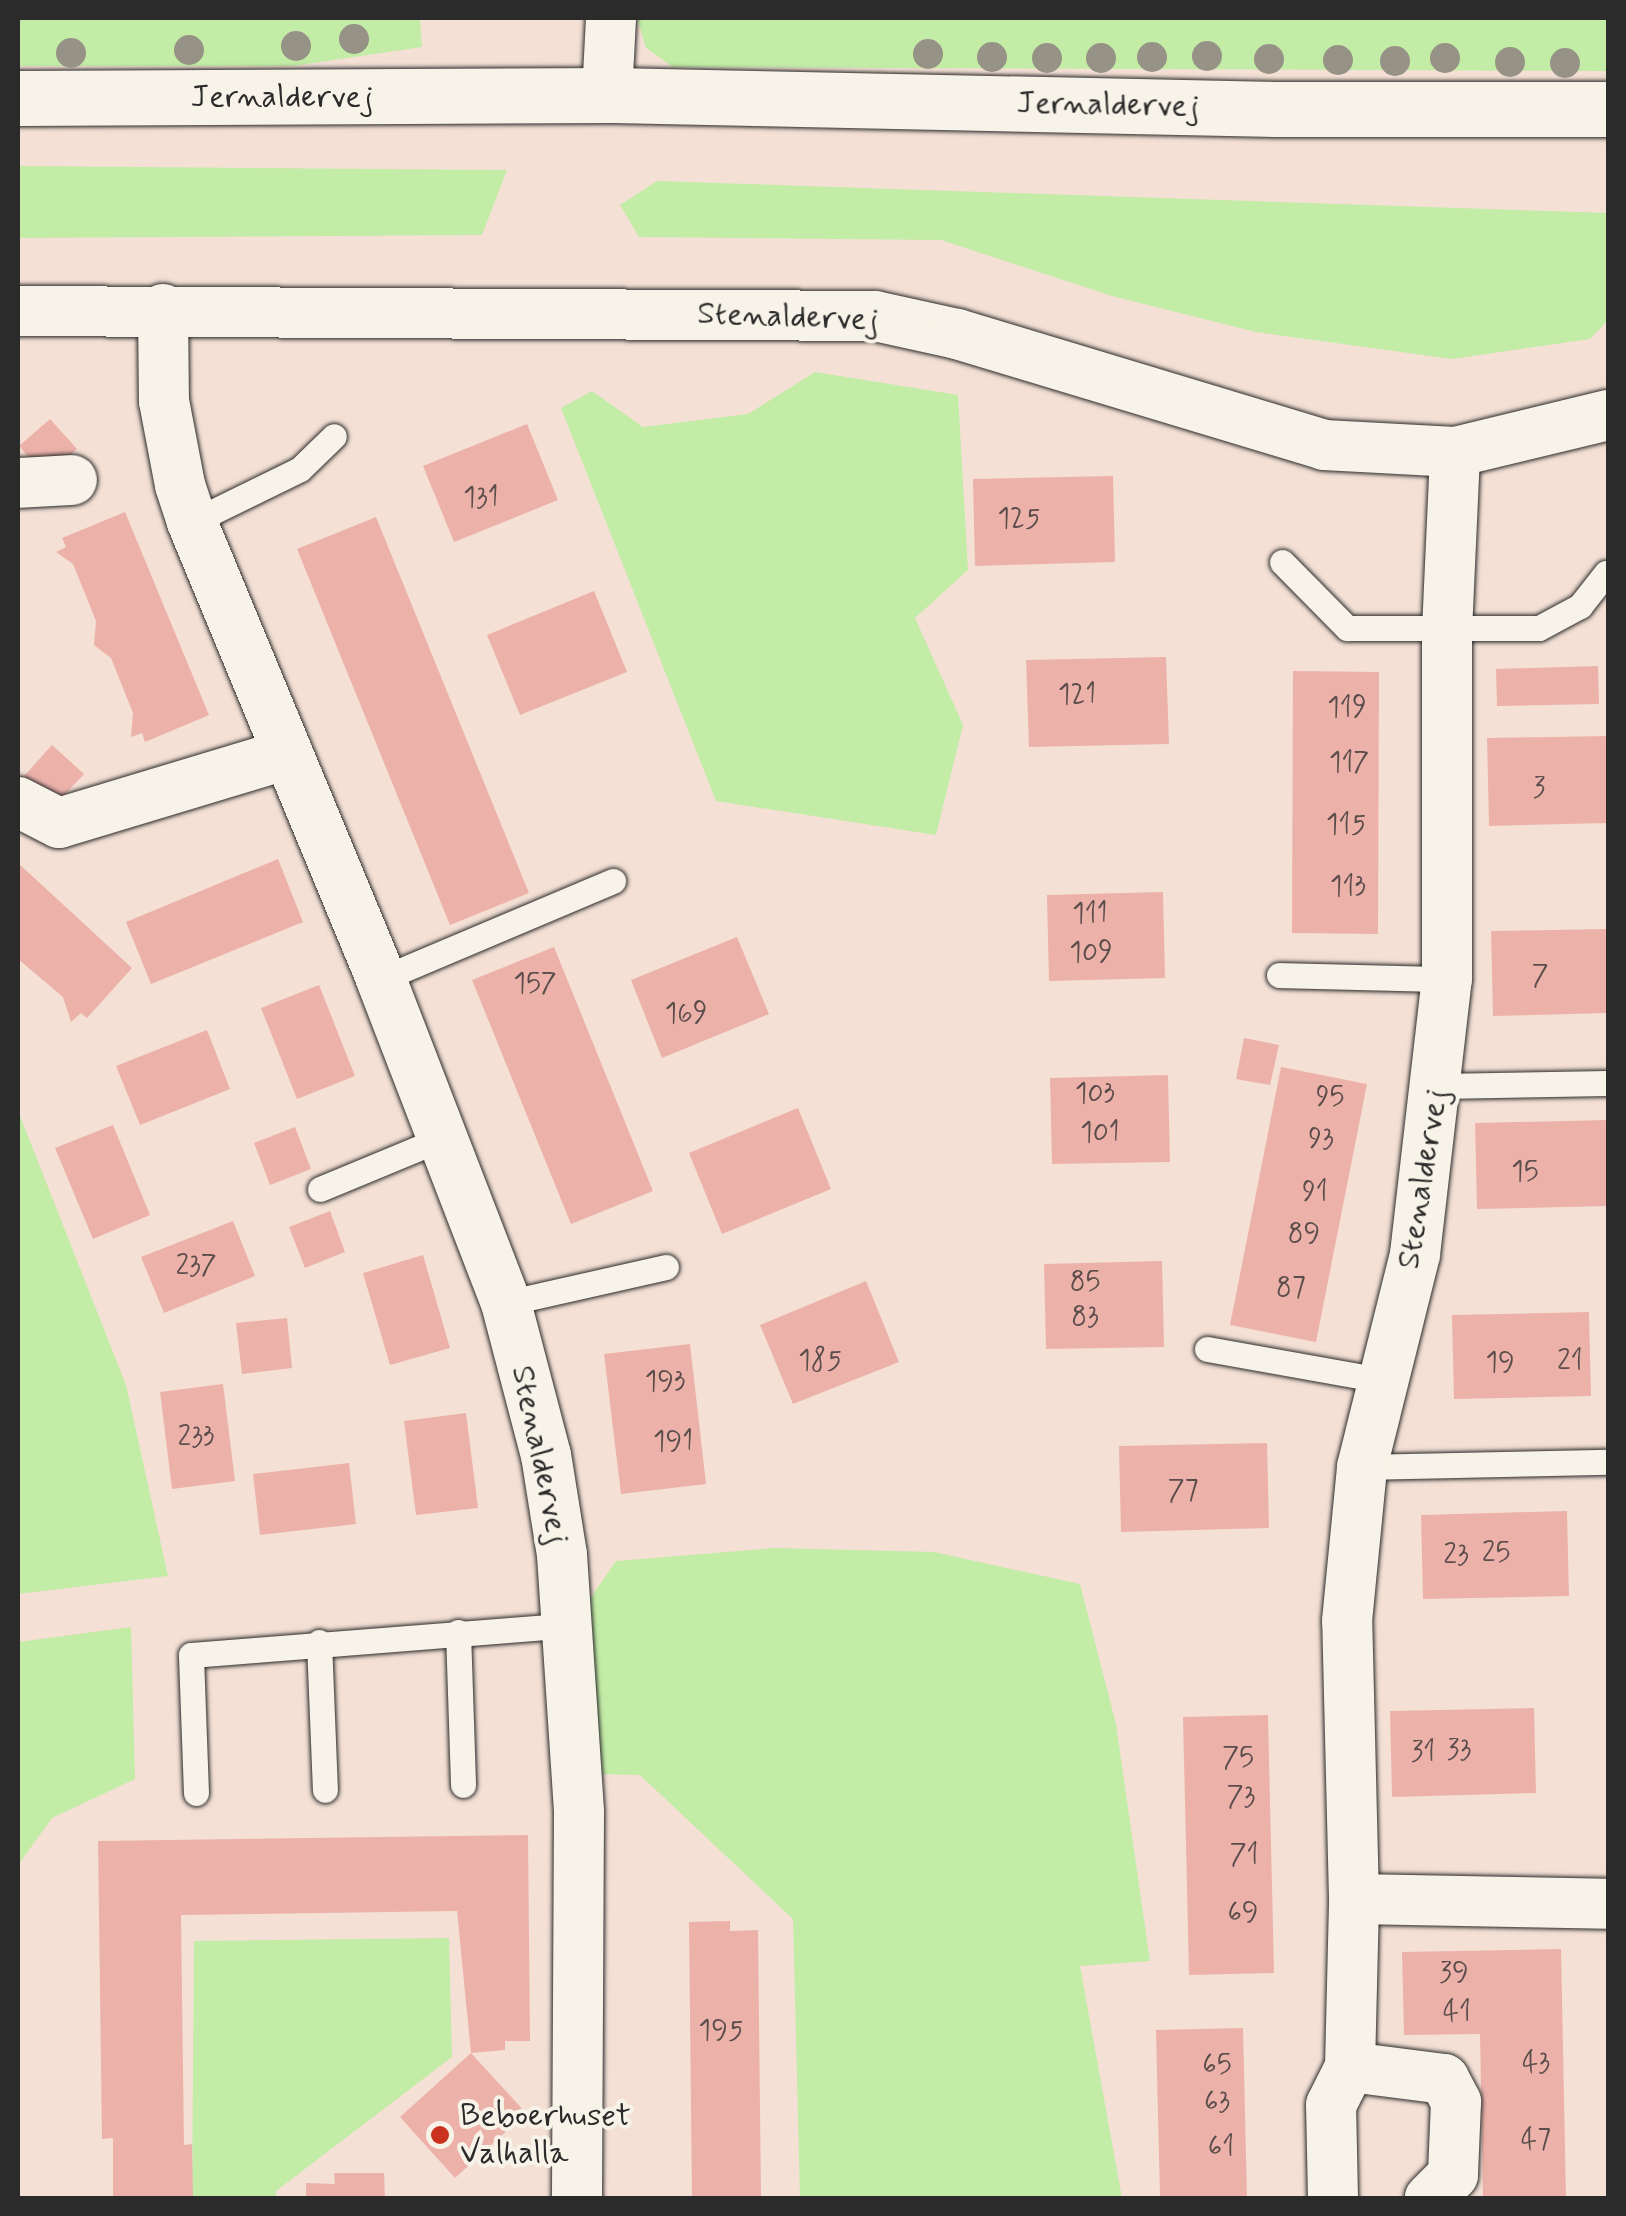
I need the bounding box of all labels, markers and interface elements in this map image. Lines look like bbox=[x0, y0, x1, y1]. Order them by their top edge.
street label: Jernaldervej bbox=[191, 78, 373, 116]
street label: Jernaldervej bbox=[1016, 84, 1200, 126]
street label: Stenaldervej bbox=[697, 295, 879, 339]
house number: 131 bbox=[463, 482, 499, 516]
house number: 125 bbox=[998, 503, 1040, 537]
house number: 121 bbox=[1058, 679, 1096, 713]
house number: 119 bbox=[1327, 692, 1367, 726]
house number: 117 bbox=[1329, 747, 1369, 781]
house number: 3 bbox=[1533, 772, 1545, 806]
house number: 115 bbox=[1326, 809, 1366, 843]
house number: 113 bbox=[1330, 871, 1366, 905]
house number: 111 bbox=[1072, 898, 1108, 932]
house number: 109 bbox=[1069, 937, 1113, 971]
house number: 7 bbox=[1532, 960, 1548, 994]
house number: 157 bbox=[513, 968, 557, 1002]
house number: 169 bbox=[665, 998, 707, 1032]
house number: 103 bbox=[1075, 1078, 1115, 1112]
house number: 95 bbox=[1316, 1081, 1344, 1115]
street label: Stenaldervej bbox=[1390, 1086, 1456, 1272]
house number: 101 bbox=[1080, 1117, 1120, 1151]
house number: 93 bbox=[1308, 1123, 1334, 1157]
house number: 15 bbox=[1511, 1156, 1539, 1190]
house number: 91 bbox=[1302, 1176, 1328, 1210]
house number: 89 bbox=[1288, 1218, 1320, 1252]
house number: 237 bbox=[175, 1250, 217, 1284]
house number: 85 bbox=[1070, 1266, 1100, 1300]
house number: 87 bbox=[1276, 1272, 1306, 1306]
house number: 83 bbox=[1071, 1301, 1099, 1335]
house number: 185 bbox=[798, 1345, 842, 1379]
house number: 21 bbox=[1557, 1345, 1583, 1379]
house number: 19 bbox=[1485, 1347, 1515, 1381]
street label: Stenaldervej bbox=[502, 1362, 578, 1548]
house number: 193 bbox=[645, 1366, 685, 1400]
house number: 233 bbox=[178, 1421, 214, 1455]
house number: 191 bbox=[653, 1426, 693, 1460]
house number: 77 bbox=[1167, 1475, 1199, 1509]
house number: 25 bbox=[1482, 1537, 1510, 1571]
house number: 23 bbox=[1443, 1539, 1469, 1573]
house number: 33 bbox=[1447, 1734, 1471, 1768]
house number: 31 bbox=[1411, 1736, 1435, 1770]
house number: 75 bbox=[1222, 1742, 1254, 1776]
house number: 73 bbox=[1227, 1781, 1255, 1815]
house number: 71 bbox=[1229, 1839, 1259, 1873]
house number: 69 bbox=[1227, 1897, 1259, 1931]
house number: 39 bbox=[1439, 1957, 1469, 1991]
house number: 41 bbox=[1443, 1996, 1471, 2030]
house number: 195 bbox=[699, 2015, 743, 2049]
house number: 43 bbox=[1522, 2047, 1550, 2081]
house number: 65 bbox=[1202, 2049, 1232, 2083]
house number: 63 bbox=[1204, 2086, 1230, 2120]
place label: Beboerhuset Valhalla bbox=[460, 2098, 631, 2173]
marker: Beboerhuset Valhalla bbox=[429, 2124, 451, 2146]
house number: 47 bbox=[1521, 2124, 1551, 2158]
house number: 61 bbox=[1208, 2131, 1234, 2165]

